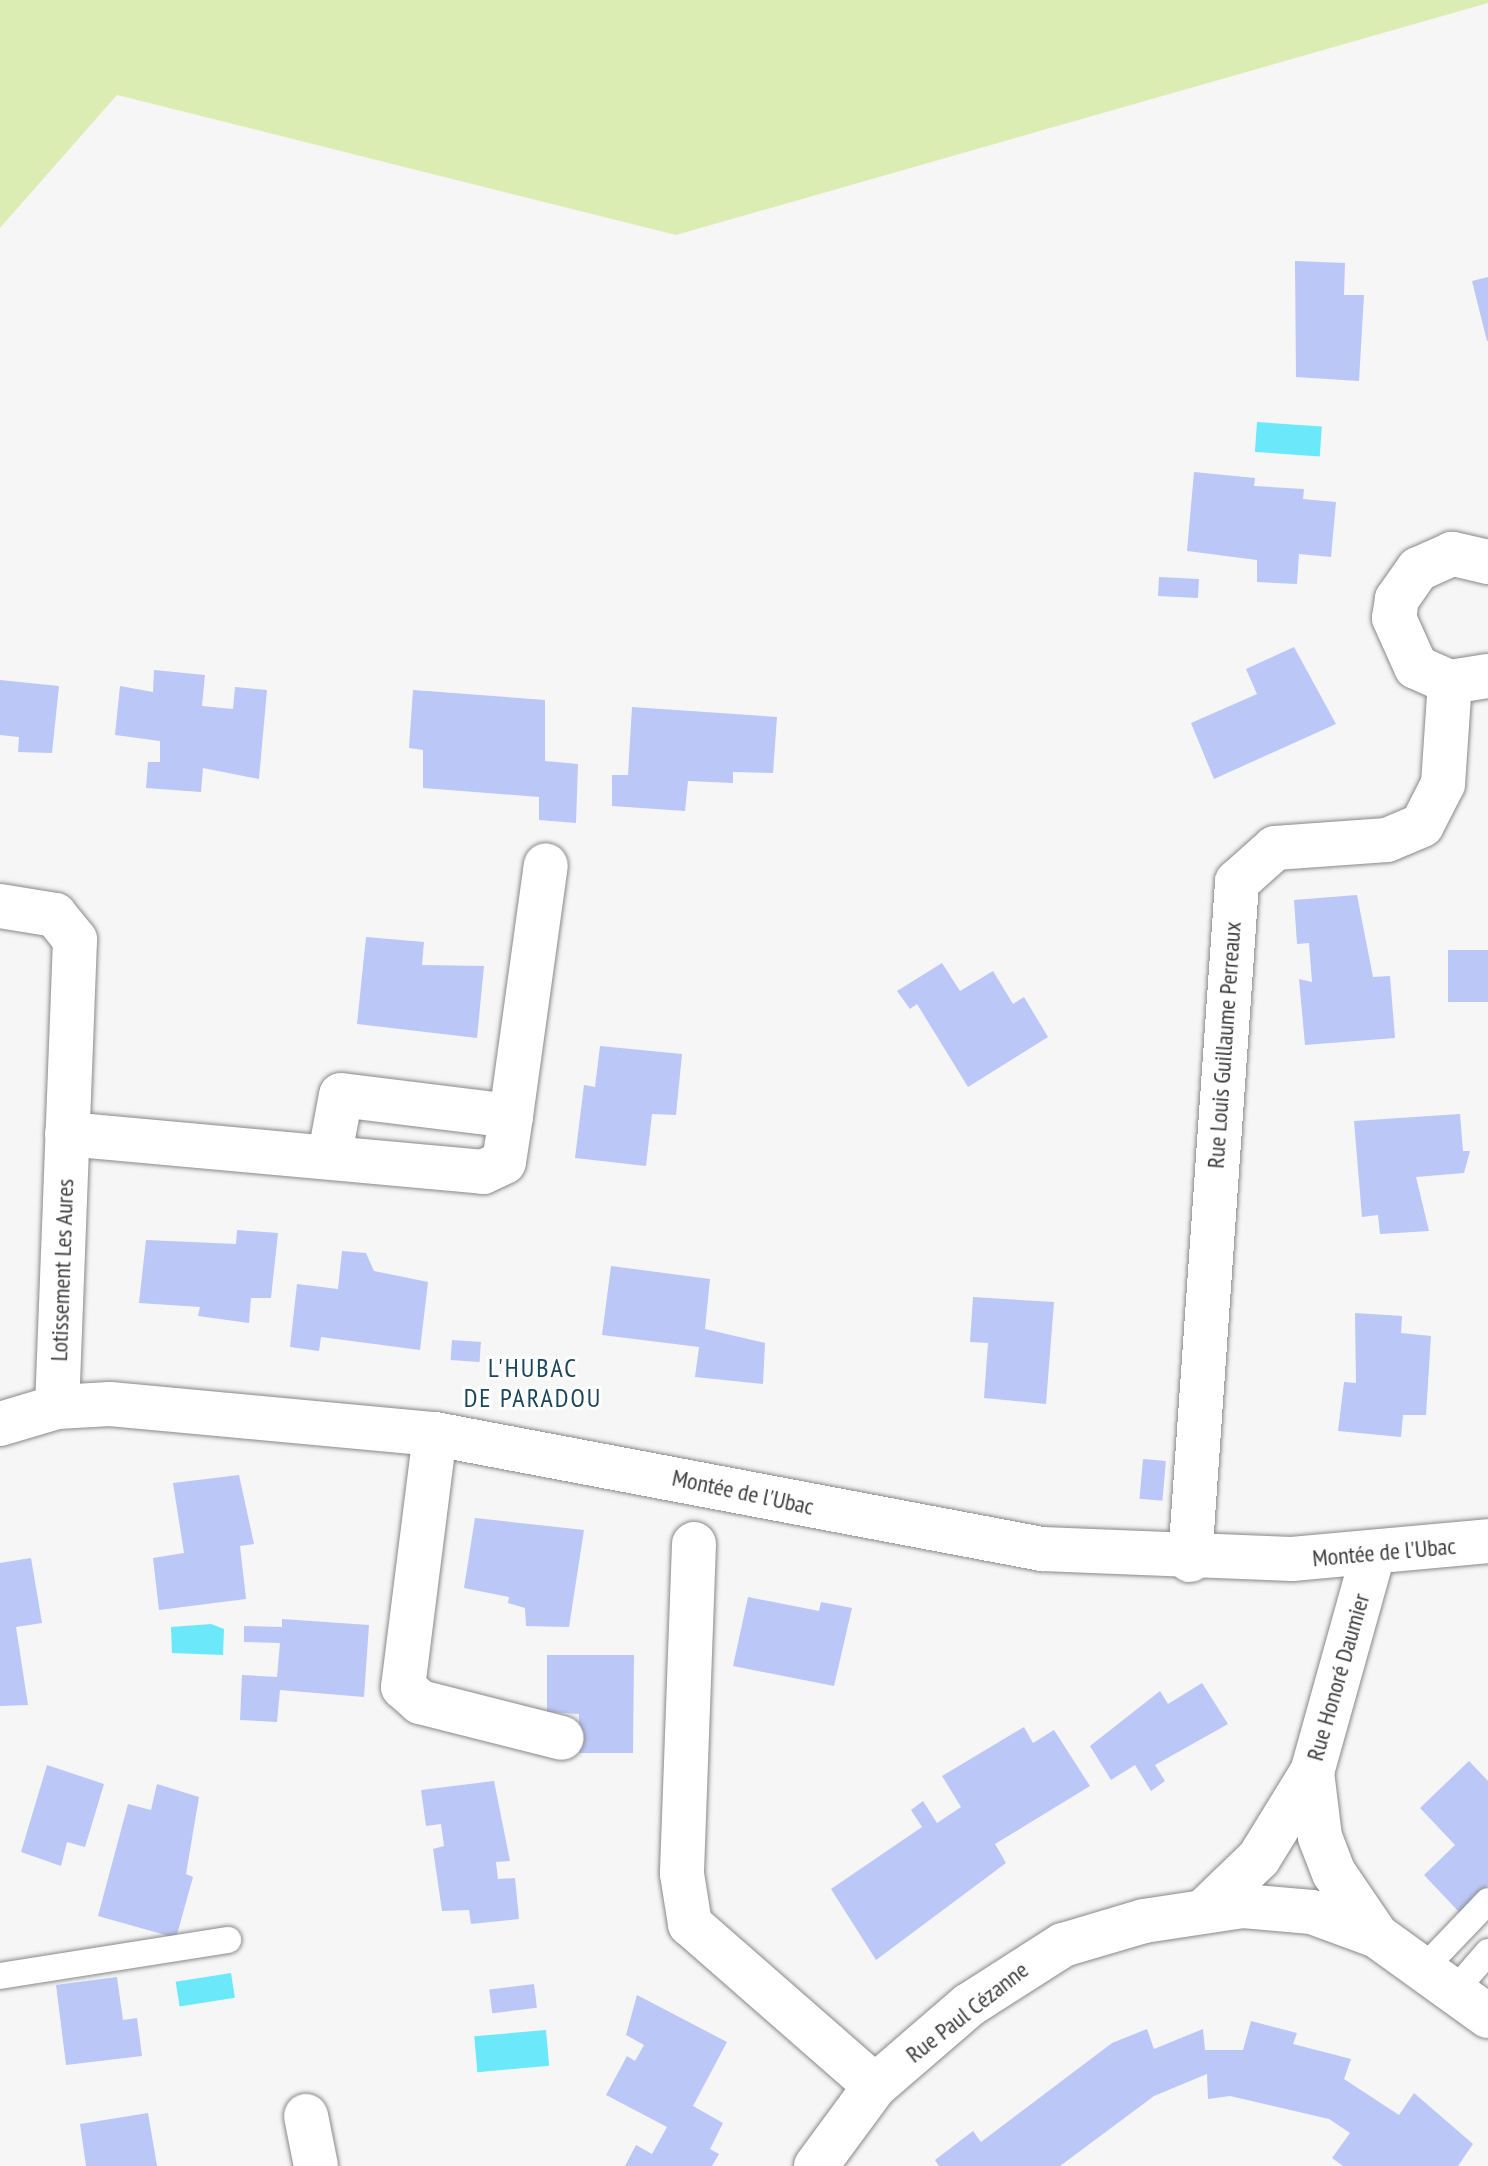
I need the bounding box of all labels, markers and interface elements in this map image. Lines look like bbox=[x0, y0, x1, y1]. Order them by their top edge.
street label: Rue Louis Guillaume Perreaux bbox=[1201, 921, 1247, 1169]
street label: Lotissement Les Aures bbox=[44, 1178, 80, 1362]
district label: L'HUBAC DE PARADOU bbox=[464, 1352, 602, 1414]
street label: Montée de l'Ubac bbox=[670, 1463, 816, 1521]
street label: Montée de l'Ubac bbox=[1311, 1531, 1457, 1573]
street label: Rue Honoré Daumier bbox=[1300, 1590, 1376, 1764]
street label: Rue Paul Cézanne bbox=[900, 1955, 1034, 2069]

